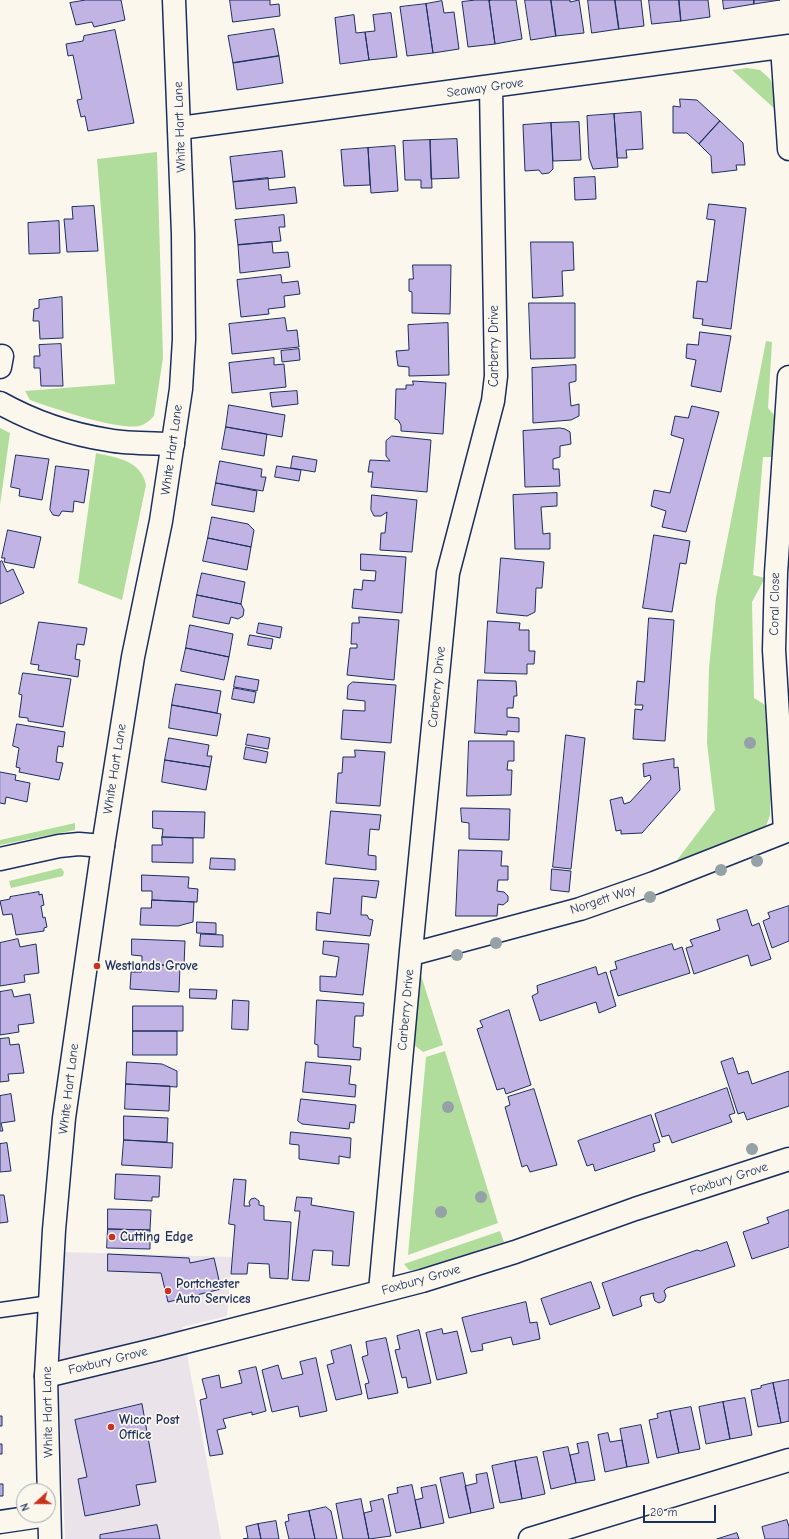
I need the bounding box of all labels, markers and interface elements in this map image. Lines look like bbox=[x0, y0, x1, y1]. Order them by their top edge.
street label: Seaway Grove bbox=[446, 75, 524, 101]
street label: White Hart Lane bbox=[171, 81, 189, 173]
street label: Carberry Drive bbox=[486, 305, 502, 387]
street label: White Hart Lane bbox=[158, 404, 186, 496]
street label: Coral Close bbox=[767, 572, 783, 636]
street label: Carberry Drive bbox=[425, 646, 449, 728]
street label: White Hart Lane bbox=[100, 723, 130, 815]
street label: Norgett Way bbox=[568, 882, 638, 918]
place label: Westlands Grove bbox=[105, 958, 198, 974]
marker: Westlands Grove bbox=[92, 961, 102, 971]
street label: Carberry Drive bbox=[395, 969, 417, 1051]
street label: White Hart Lane bbox=[56, 1043, 82, 1135]
street label: Foxbury Grove bbox=[688, 1159, 770, 1199]
place label: Cutting Edge bbox=[120, 1229, 193, 1245]
marker: Cutting Edge bbox=[107, 1232, 117, 1242]
street label: Foxbury Grove bbox=[380, 1261, 462, 1299]
place label: Portchester Auto Services bbox=[176, 1276, 251, 1307]
marker: Portchester Auto Services bbox=[163, 1286, 173, 1296]
street label: Foxbury Grove bbox=[67, 1344, 149, 1378]
street label: White Hart Lane bbox=[39, 1366, 57, 1458]
place label: Wicor Post Office bbox=[119, 1412, 180, 1443]
marker: Wicor Post Office bbox=[106, 1422, 116, 1432]
north arrow bbox=[16, 1483, 56, 1523]
scale bar bbox=[645, 1497, 718, 1523]
text: N bbox=[18, 1501, 33, 1513]
text: 20 m bbox=[650, 1505, 678, 1519]

